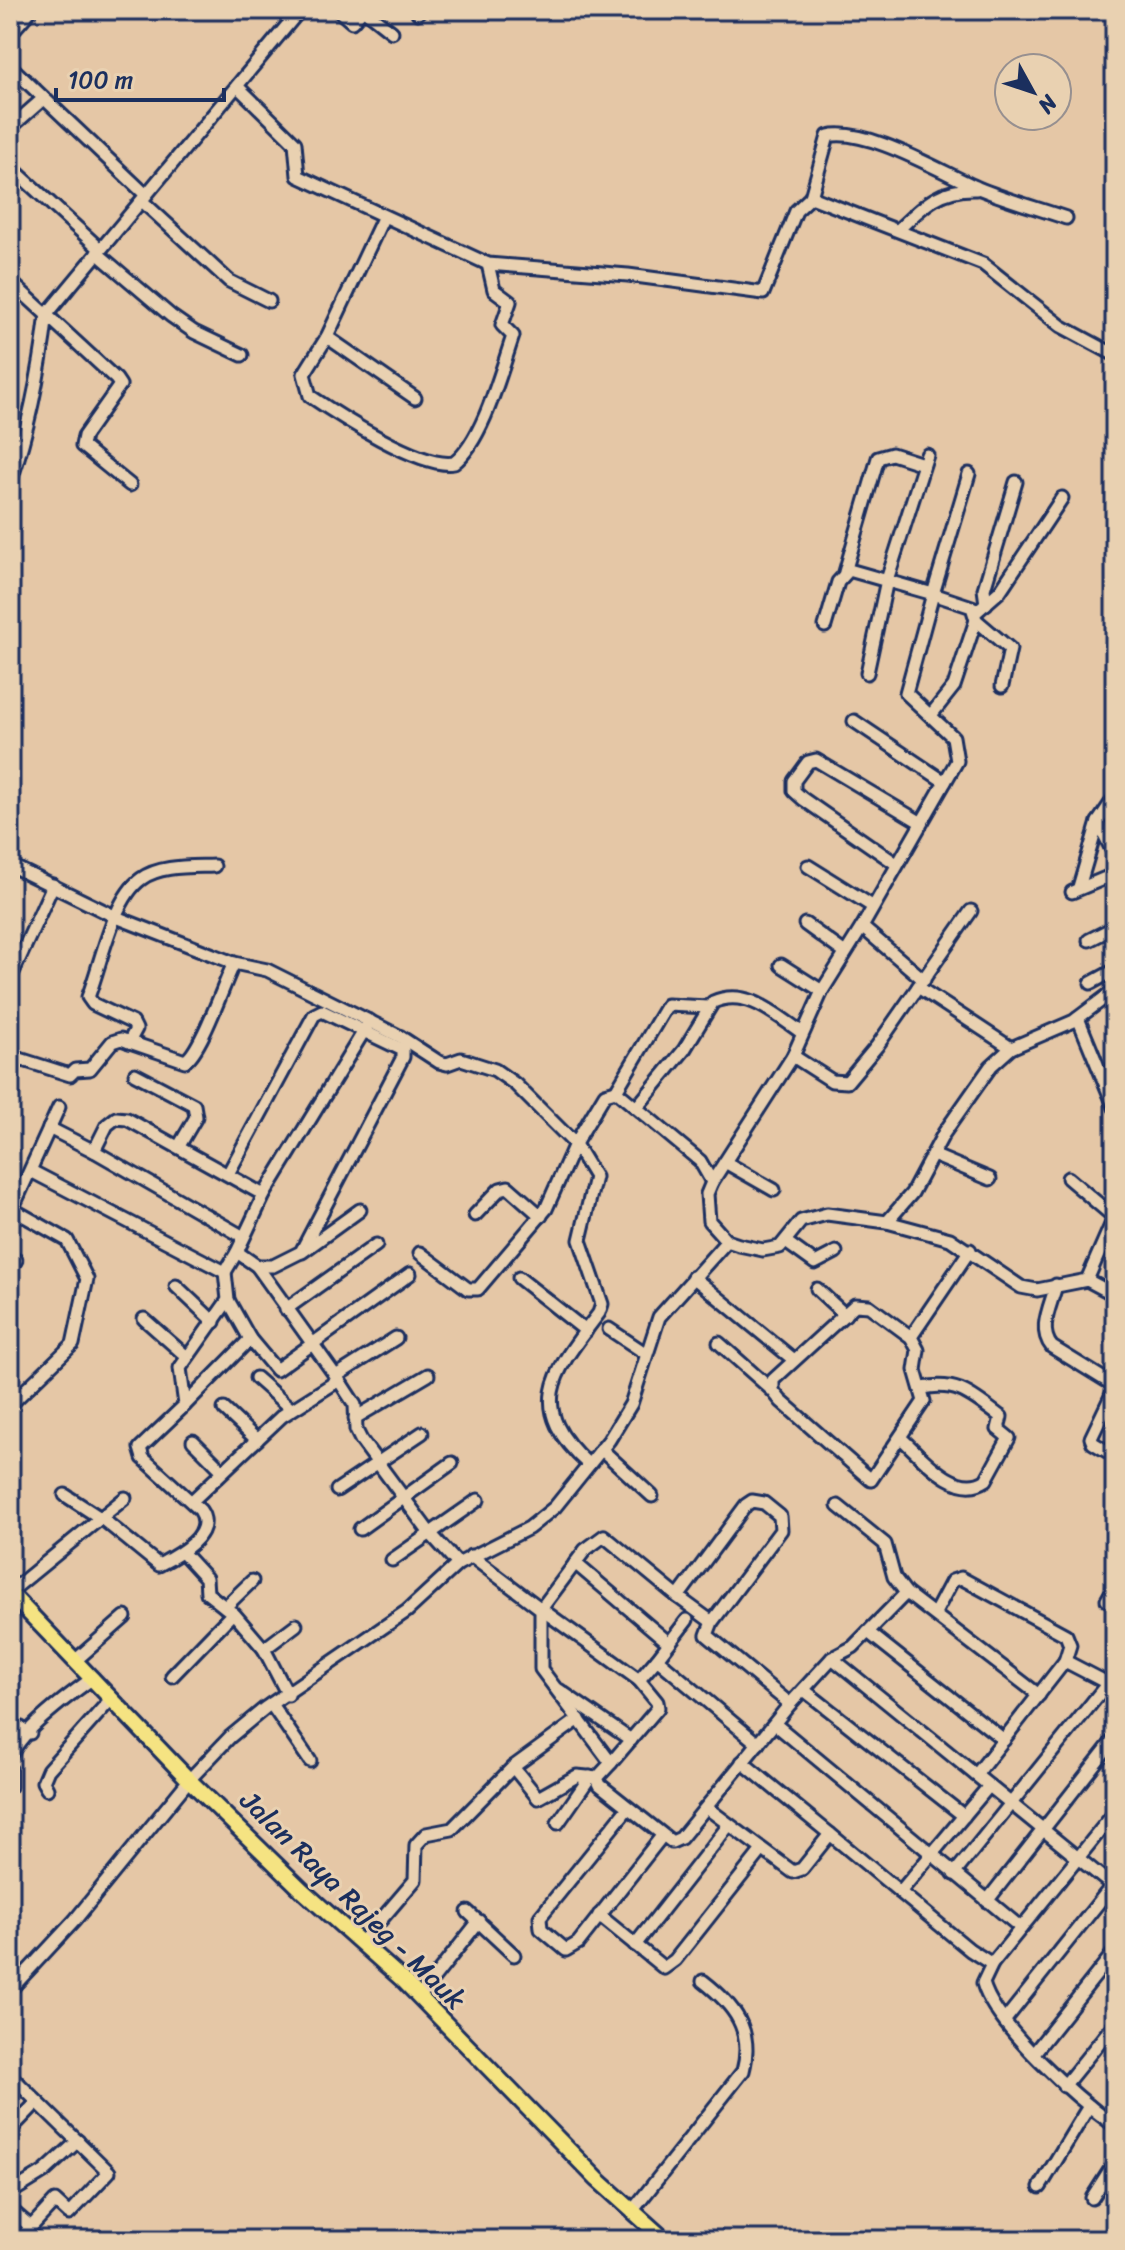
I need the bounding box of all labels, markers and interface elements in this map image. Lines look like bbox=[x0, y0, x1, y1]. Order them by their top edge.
scale bar bbox=[56, 52, 224, 102]
north arrow bbox=[993, 52, 1073, 132]
text: 100 m bbox=[68, 59, 133, 101]
text: N bbox=[1028, 85, 1068, 123]
street label: Jalan Raya Rajeg - Mauk bbox=[227, 1777, 478, 2022]

